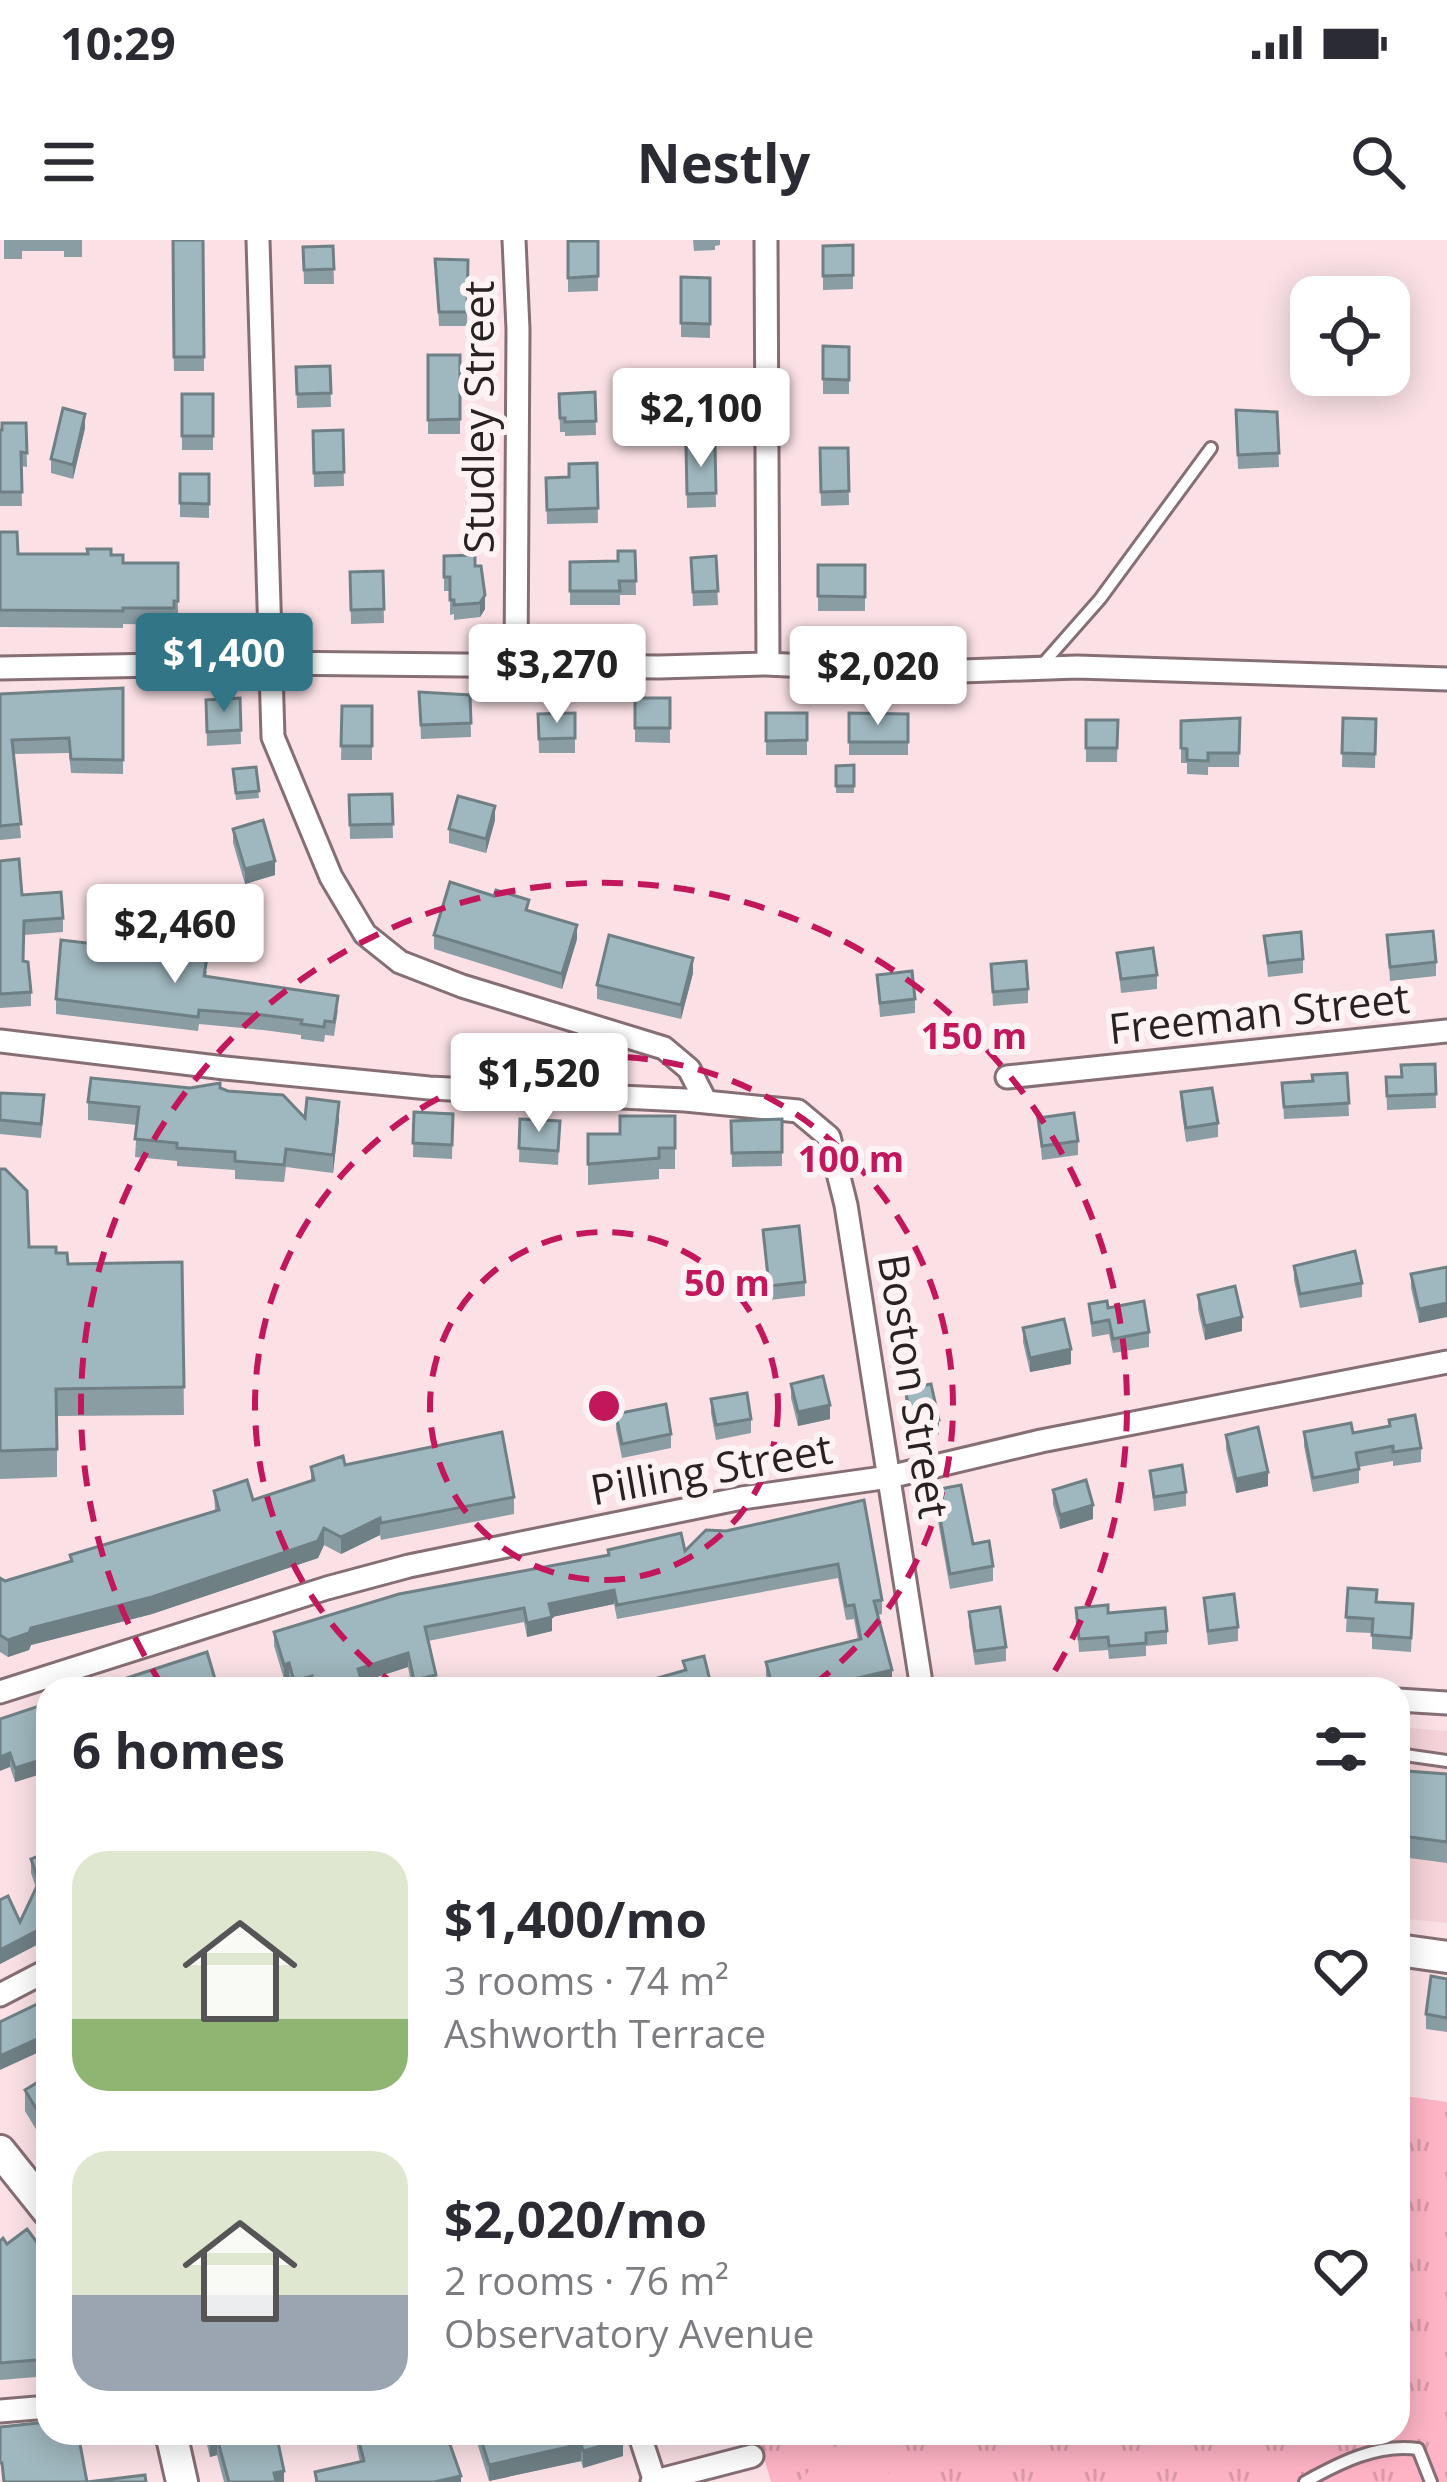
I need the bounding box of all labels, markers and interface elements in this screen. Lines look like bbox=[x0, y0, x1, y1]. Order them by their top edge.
text: 10:29 bbox=[60, 12, 176, 73]
text: Nestly bbox=[637, 125, 810, 199]
icon: menu bbox=[36, 129, 102, 195]
icon: search bbox=[1345, 129, 1411, 195]
map controls bbox=[1290, 276, 1410, 396]
button: locate bbox=[1290, 276, 1410, 396]
street label: Studley Street bbox=[449, 281, 506, 553]
pin: $2,100 bbox=[603, 368, 799, 470]
text: $2,100 bbox=[640, 380, 762, 433]
pin: $1,400 bbox=[126, 613, 322, 715]
pin: $3,270 bbox=[459, 624, 655, 726]
text: $1,400 bbox=[163, 625, 285, 678]
pin: $2,020 bbox=[780, 626, 976, 728]
text: $3,270 bbox=[496, 636, 618, 689]
text: $2,020 bbox=[817, 638, 939, 691]
pin: $2,460 bbox=[77, 884, 273, 986]
text: $2,460 bbox=[114, 896, 236, 949]
street label: Freeman Street bbox=[1106, 968, 1412, 1056]
text: 150 m bbox=[921, 1011, 1027, 1060]
pin: $1,520 bbox=[441, 1033, 637, 1135]
text: $1,520 bbox=[478, 1045, 600, 1098]
text: 100 m bbox=[798, 1134, 904, 1183]
street label: Boston Street bbox=[866, 1250, 964, 1522]
text: 50 m bbox=[684, 1258, 770, 1307]
centre of rings bbox=[583, 1385, 625, 1427]
street label: Pilling Street bbox=[586, 1419, 836, 1517]
text: 6 homes bbox=[72, 1714, 285, 1784]
icon: filters bbox=[1308, 1716, 1374, 1782]
text: $1,400/mo bbox=[444, 1883, 707, 1953]
icon: home bbox=[168, 1899, 312, 2043]
icon: heart bbox=[1308, 1938, 1374, 2004]
text: 3 rooms · 74 m² bbox=[444, 1953, 729, 2006]
text: Ashworth Terrace bbox=[444, 2006, 766, 2059]
text: $2,020/mo bbox=[444, 2183, 707, 2253]
icon: home bbox=[168, 2199, 312, 2343]
icon: heart bbox=[1308, 2238, 1374, 2304]
text: 2 rooms · 76 m² bbox=[444, 2253, 729, 2306]
text: Observatory Avenue bbox=[444, 2306, 815, 2359]

